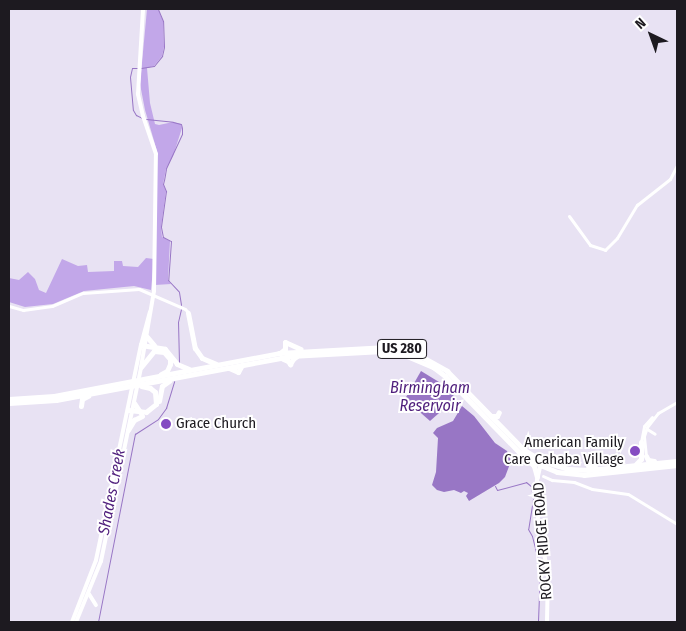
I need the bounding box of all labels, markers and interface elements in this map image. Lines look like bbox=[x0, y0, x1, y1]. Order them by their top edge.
north arrow bbox=[626, 10, 676, 60]
text: N bbox=[632, 14, 649, 33]
road number: US 280 bbox=[377, 338, 427, 360]
water label: Birmingham Reservoir bbox=[390, 378, 470, 416]
place label: Grace Church bbox=[176, 415, 256, 433]
marker: Grace Church bbox=[160, 418, 172, 430]
place label: American Family Care Cahaba Village bbox=[504, 433, 624, 468]
marker: American Family Care Cahaba Village bbox=[628, 444, 642, 458]
water label: Shades Creek bbox=[94, 447, 130, 537]
street label: ROCKY RIDGE ROAD bbox=[530, 482, 556, 600]

